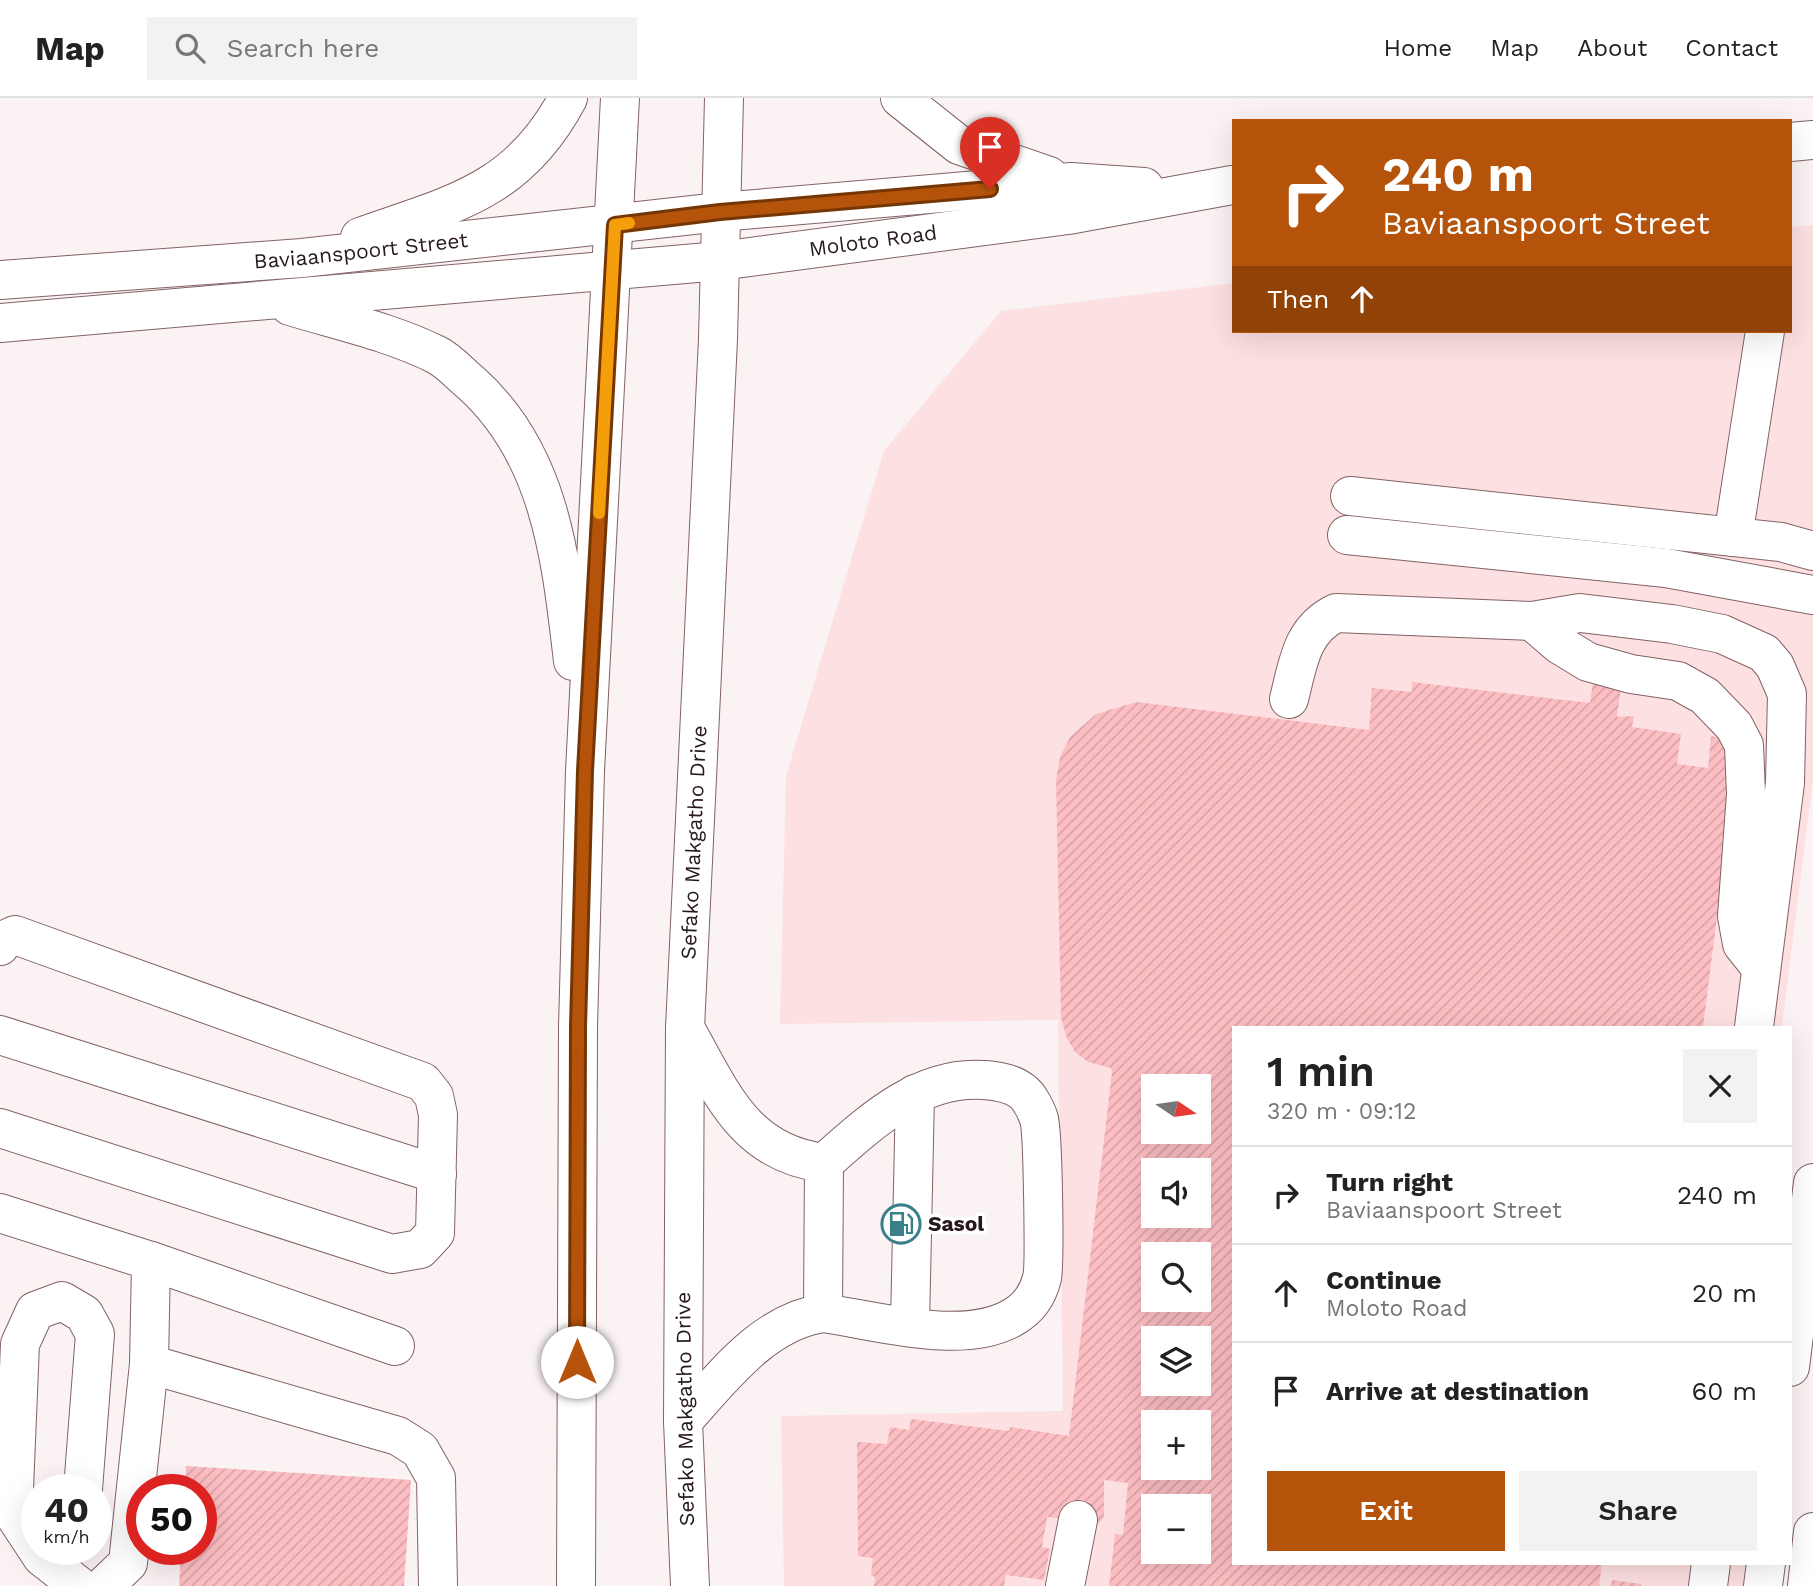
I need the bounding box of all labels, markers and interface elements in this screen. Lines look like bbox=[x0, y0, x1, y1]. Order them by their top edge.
search box bbox=[147, 17, 637, 80]
text: Map bbox=[35, 29, 105, 68]
icon: search bbox=[171, 29, 209, 67]
text: Search here bbox=[227, 33, 379, 63]
text: Home bbox=[1384, 34, 1452, 62]
text: Map bbox=[1490, 34, 1539, 62]
text: About bbox=[1577, 34, 1647, 62]
text: Contact bbox=[1685, 34, 1778, 62]
pin bbox=[960, 117, 1020, 189]
icon: arrive bbox=[971, 128, 1009, 166]
text: 240 m bbox=[1382, 145, 1534, 203]
icon: right bbox=[1267, 147, 1358, 238]
text: Baviaanspoort Street bbox=[1382, 204, 1710, 242]
street label: Moloto Road bbox=[807, 219, 939, 261]
street label: Baviaanspoort Street bbox=[253, 227, 469, 273]
icon: ahead bbox=[1343, 280, 1381, 318]
text: Then bbox=[1267, 284, 1329, 314]
street label: Sefako Makgatho Drive bbox=[675, 725, 711, 960]
text: 1 min bbox=[1267, 1047, 1375, 1096]
button: close bbox=[1683, 1049, 1757, 1123]
north arrow bbox=[1141, 1074, 1211, 1144]
map controls bbox=[1141, 1074, 1211, 1564]
text: 320 m · 09:12 bbox=[1267, 1098, 1416, 1125]
button: sound bbox=[1141, 1158, 1211, 1228]
text: Turn right bbox=[1326, 1167, 1453, 1197]
icon: right bbox=[1267, 1176, 1305, 1214]
text: 240 m bbox=[1677, 1180, 1757, 1210]
text: Baviaanspoort Street bbox=[1326, 1197, 1562, 1224]
fuel station icon: Sasol bbox=[880, 1203, 922, 1245]
place label: Sasol bbox=[928, 1211, 984, 1236]
button: search bbox=[1141, 1242, 1211, 1312]
text: Continue bbox=[1326, 1265, 1442, 1295]
icon: ahead bbox=[1267, 1274, 1305, 1312]
text: 20 m bbox=[1692, 1278, 1757, 1308]
street label: Sefako Makgatho Drive bbox=[670, 1292, 699, 1526]
text: Moloto Road bbox=[1326, 1295, 1467, 1322]
position arrow bbox=[540, 1325, 614, 1399]
button: layers bbox=[1141, 1326, 1211, 1396]
icon: arrive bbox=[1267, 1372, 1305, 1410]
text: Arrive at destination bbox=[1326, 1376, 1589, 1406]
text: 60 m bbox=[1691, 1376, 1757, 1406]
button: + bbox=[1141, 1410, 1211, 1480]
button: Exit bbox=[1267, 1471, 1505, 1551]
button: Share bbox=[1519, 1471, 1757, 1551]
speed limit sign: 50 bbox=[126, 1474, 217, 1565]
text: 40 bbox=[44, 1489, 89, 1531]
button: − bbox=[1141, 1494, 1211, 1564]
text: km/h bbox=[43, 1526, 90, 1547]

